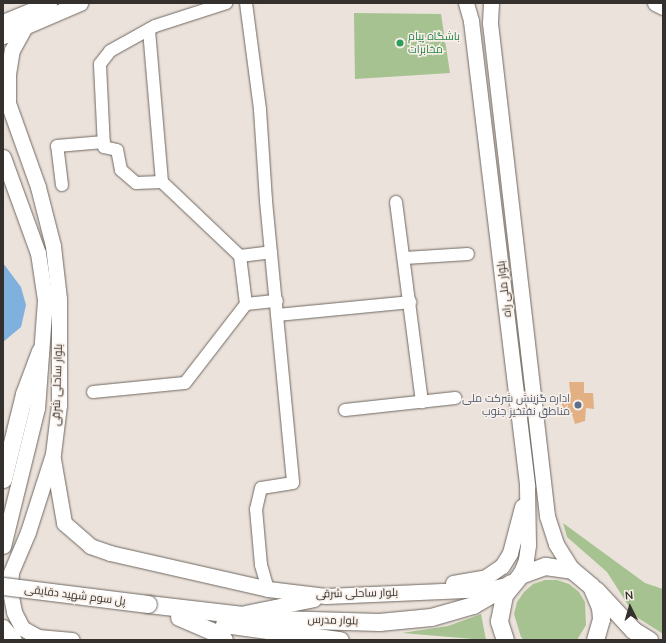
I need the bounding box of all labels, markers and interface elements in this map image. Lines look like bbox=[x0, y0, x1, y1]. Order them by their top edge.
place label: باشگاه پیام مخابرات bbox=[408, 30, 460, 56]
marker: باشگاه پیام مخابرات bbox=[395, 38, 405, 48]
street label: بلوار ملی راه bbox=[494, 260, 514, 318]
street label: بلوار ساحلی شرقی bbox=[49, 344, 65, 426]
place label: اداره گزینش شرکت ملی مناطق نفتخیز جنوب bbox=[462, 392, 570, 418]
marker: اداره گزینش شرکت ملی مناطق نفتخیز جنوب bbox=[573, 400, 583, 410]
street label: پل سوم شهید دقایقی bbox=[24, 582, 126, 608]
street label: بلوار ساحلی شرقی bbox=[316, 586, 398, 600]
north arrow bbox=[610, 587, 650, 627]
text: N bbox=[624, 588, 634, 602]
street label: بلوار مدرس bbox=[308, 613, 358, 627]

